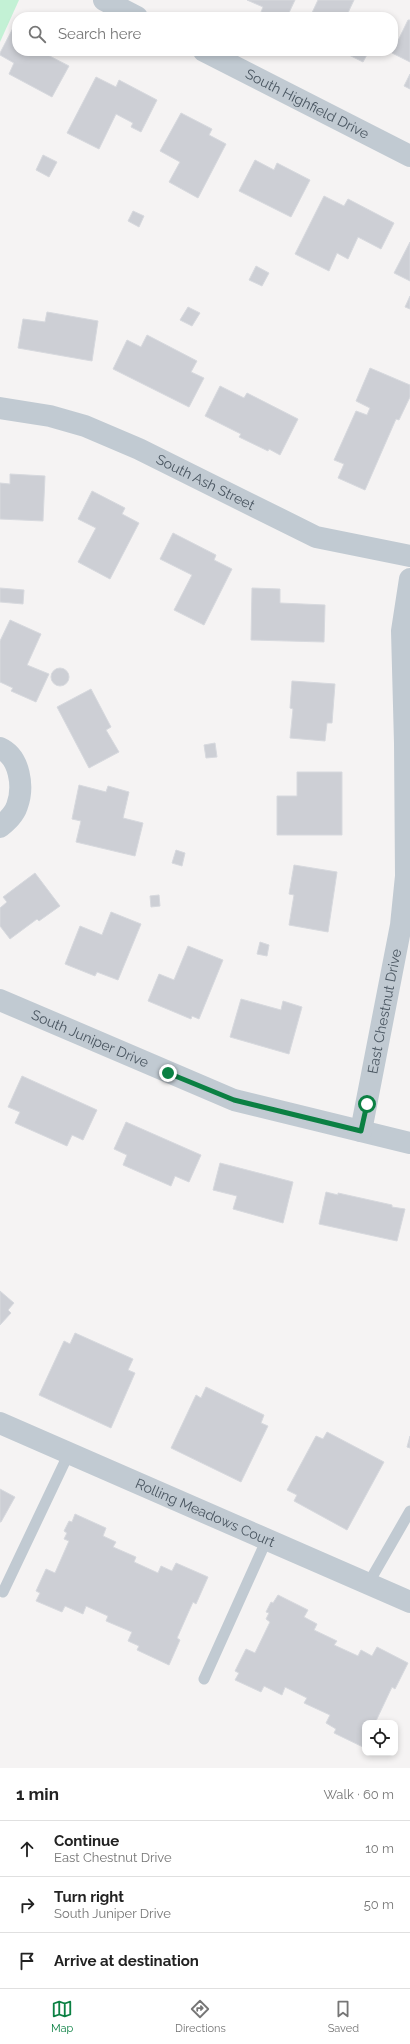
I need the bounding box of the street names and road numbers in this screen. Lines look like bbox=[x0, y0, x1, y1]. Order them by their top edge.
street label: South Highfield Drive bbox=[243, 66, 372, 142]
street label: South Ash Street bbox=[154, 451, 258, 513]
street label: East Chestnut Drive bbox=[364, 947, 404, 1075]
street label: South Juniper Drive bbox=[29, 1006, 151, 1071]
street label: Rolling Meadows Court bbox=[133, 1475, 278, 1550]

